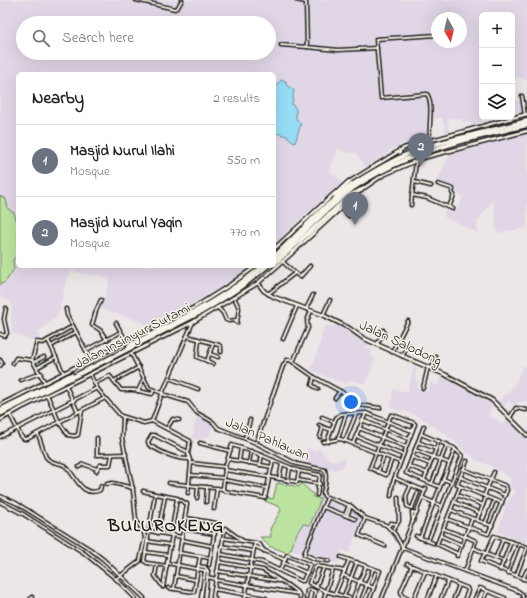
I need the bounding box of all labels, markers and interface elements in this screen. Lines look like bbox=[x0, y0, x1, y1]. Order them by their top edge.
north arrow bbox=[431, 12, 467, 48]
map controls bbox=[479, 12, 515, 120]
button: + bbox=[479, 12, 515, 48]
search box bbox=[16, 16, 276, 60]
icon: search bbox=[30, 27, 52, 49]
text: Search here bbox=[62, 27, 134, 49]
button: − bbox=[479, 48, 515, 84]
button: layers bbox=[479, 84, 515, 120]
text: Nearby bbox=[32, 86, 84, 111]
text: 2 results bbox=[213, 89, 260, 108]
pin: 2 bbox=[408, 133, 434, 166]
text: Masjid Nurul Ilahi bbox=[70, 140, 175, 162]
text: 1 bbox=[43, 151, 47, 170]
text: 550 m bbox=[226, 151, 260, 170]
text: Mosque bbox=[70, 162, 110, 181]
pin: 1 bbox=[342, 192, 368, 225]
text: Masjid Nurul Yaqin bbox=[70, 212, 182, 234]
text: 2 bbox=[42, 223, 48, 242]
text: 770 m bbox=[230, 223, 260, 242]
text: Mosque bbox=[70, 234, 110, 253]
street label: Jalan Insinyur Sutami bbox=[71, 298, 195, 376]
street label: Jalan Salodong bbox=[355, 315, 445, 373]
your location bbox=[341, 392, 361, 412]
street label: Jalan Pahlawan bbox=[222, 412, 313, 467]
district label: BULUROKENG bbox=[107, 514, 224, 540]

